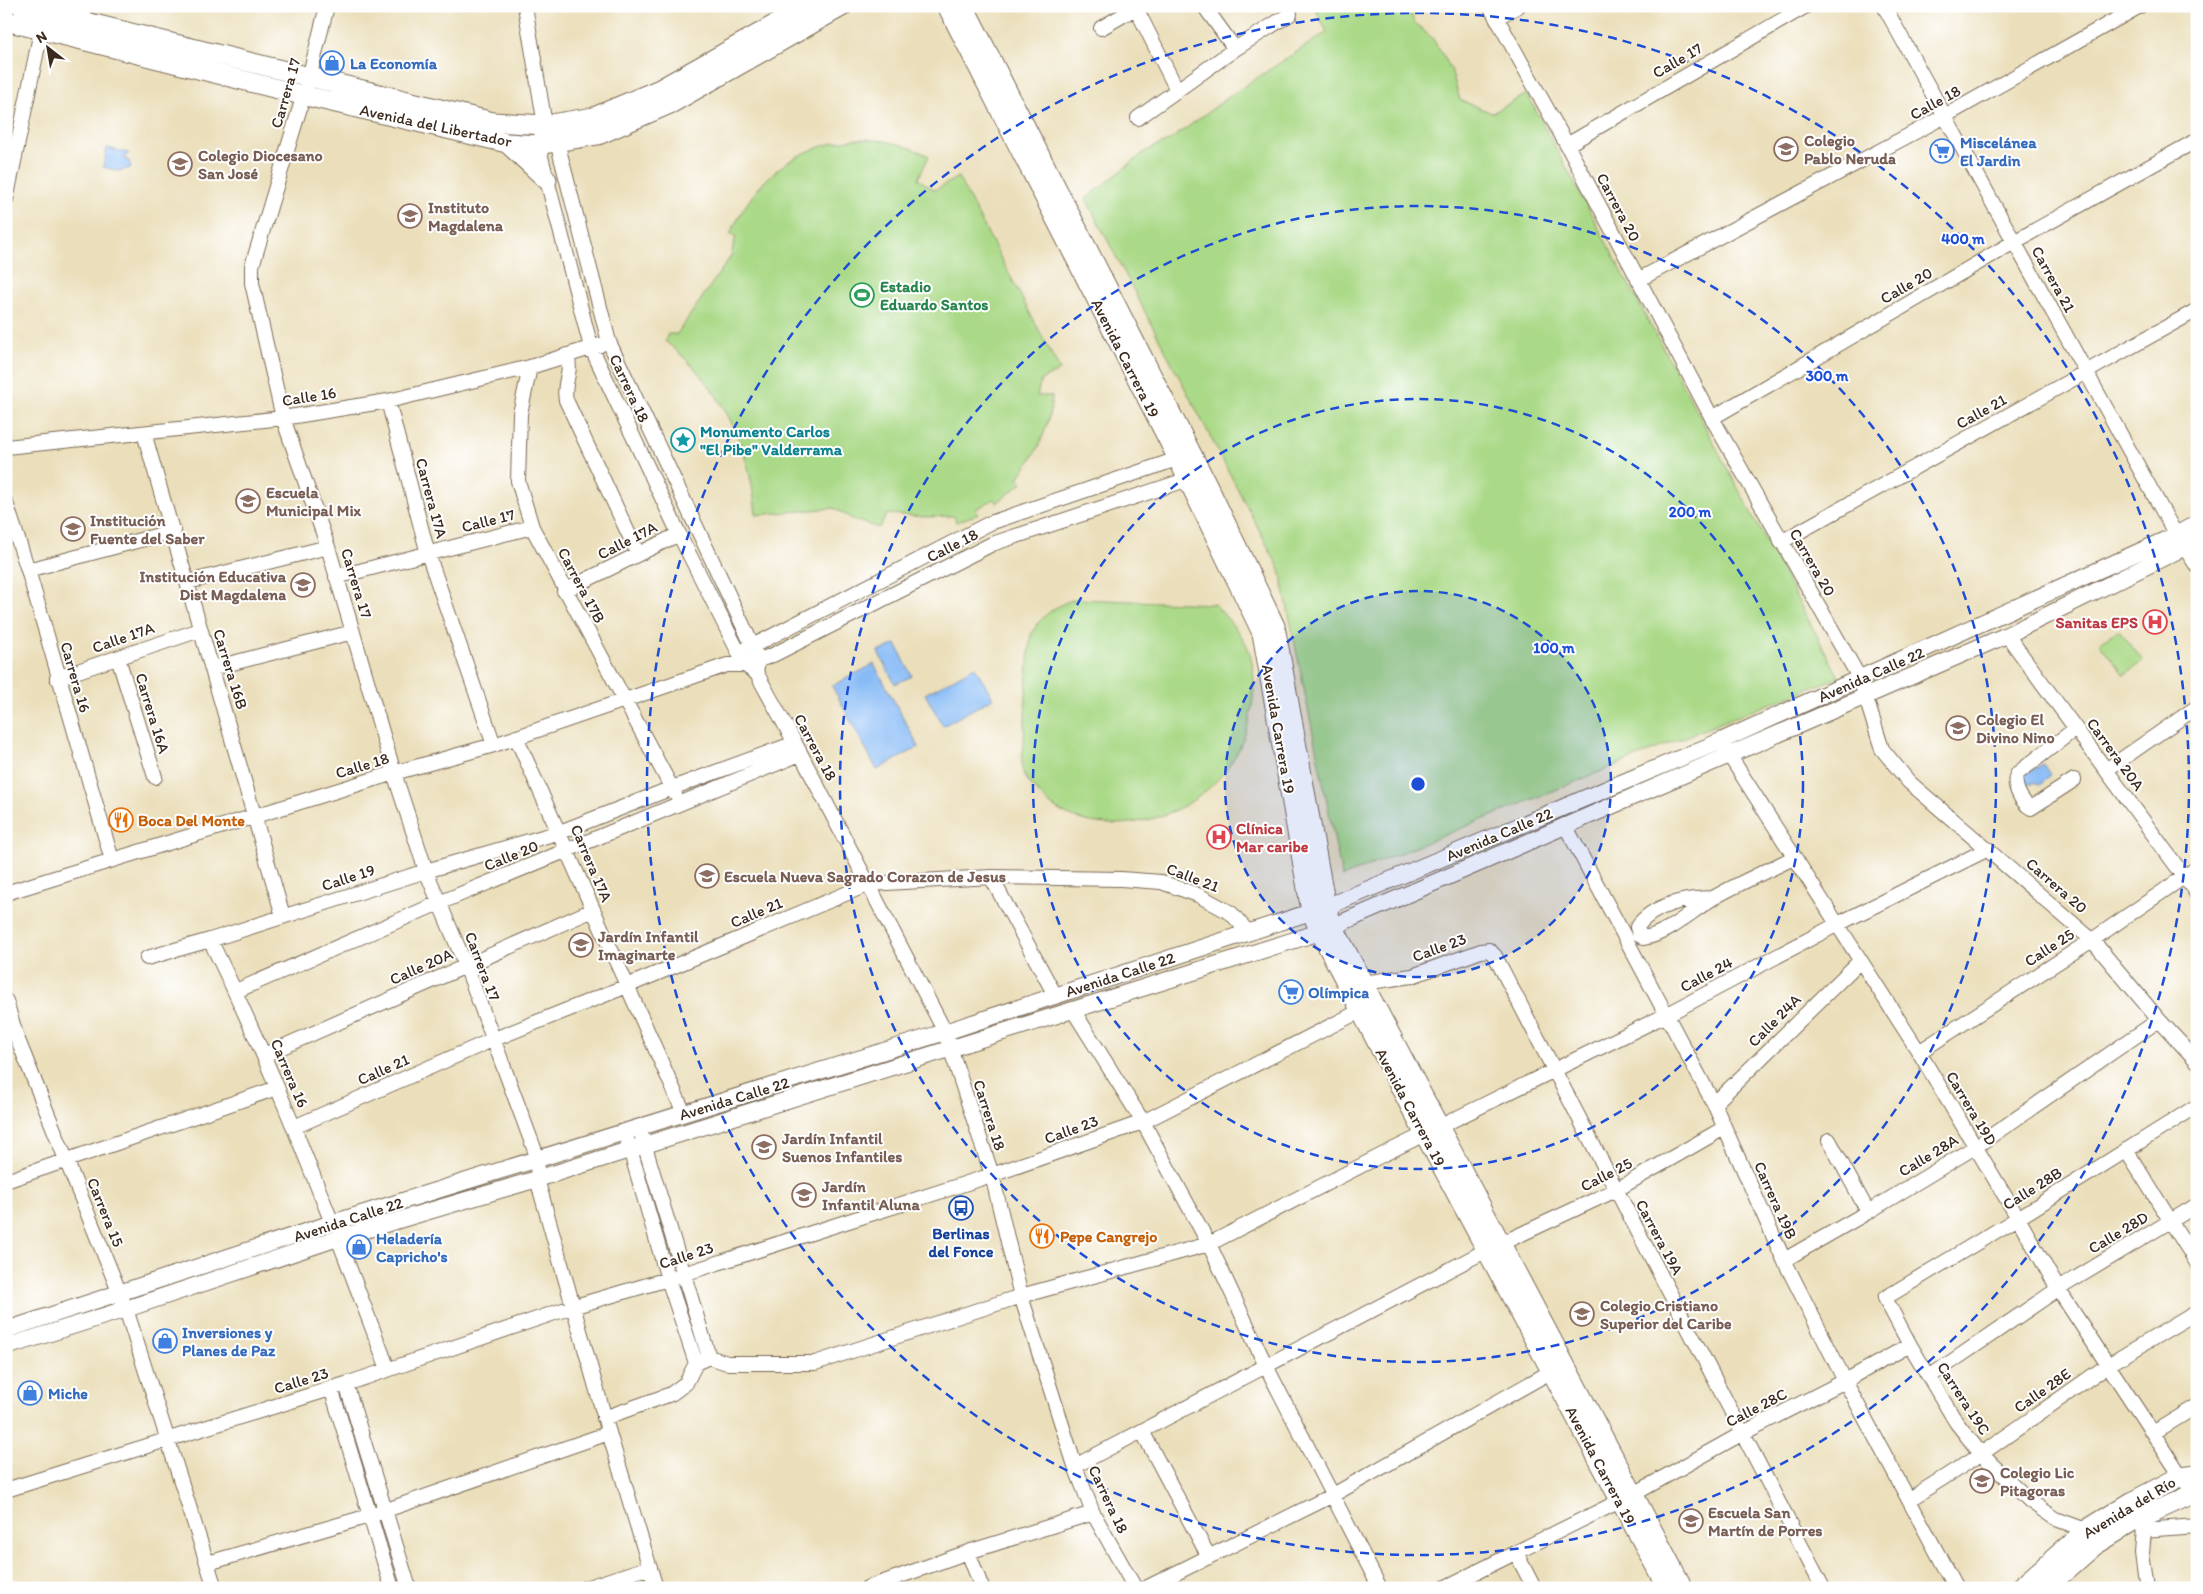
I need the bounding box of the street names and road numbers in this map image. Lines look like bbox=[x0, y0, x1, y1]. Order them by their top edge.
street label: Calle 17 bbox=[1649, 39, 1706, 82]
street label: Carrera 17 bbox=[266, 56, 305, 130]
street label: Calle 18 bbox=[1907, 81, 1964, 124]
street label: Avenida del Libertador bbox=[358, 100, 514, 151]
street label: Carrera 20 bbox=[1593, 170, 1645, 245]
street label: Carrera 21 bbox=[2028, 243, 2080, 316]
street label: Calle 20 bbox=[1877, 263, 1936, 308]
street label: Avenida Carrera 19 bbox=[1087, 296, 1164, 421]
street label: Carrera 18 bbox=[605, 351, 654, 426]
street label: Calle 16 bbox=[281, 383, 338, 410]
street label: Calle 21 bbox=[1953, 390, 2010, 433]
street label: Carrera 17A bbox=[412, 456, 451, 540]
street label: Calle 17 bbox=[460, 505, 517, 536]
street label: Calle 17A bbox=[594, 517, 660, 564]
street label: Calle 18 bbox=[923, 524, 981, 566]
street label: Carrera 20 bbox=[1786, 525, 1840, 600]
street label: Carrera 17B bbox=[554, 544, 609, 626]
street label: Carrera 17 bbox=[337, 546, 376, 621]
street label: Calle 17A bbox=[90, 618, 157, 657]
street label: Carrera 16B bbox=[209, 627, 252, 712]
street label: Carrera 16 bbox=[56, 640, 95, 715]
street label: Avenida Calle 22 bbox=[1815, 642, 1928, 706]
street label: Avenida Carrera 19 bbox=[1258, 663, 1299, 795]
street label: Carrera 16A bbox=[131, 671, 174, 756]
street label: Carrera 18 bbox=[790, 711, 841, 784]
street label: Carrera 20A bbox=[2083, 714, 2148, 794]
street label: Calle 18 bbox=[333, 748, 391, 783]
street label: Avenida Calle 22 bbox=[1443, 803, 1556, 865]
street label: Carrera 17A bbox=[567, 822, 616, 905]
street label: Calle 20 bbox=[481, 836, 541, 875]
street label: Carrera 20 bbox=[2022, 854, 2091, 917]
street label: Calle 21 bbox=[1164, 859, 1222, 896]
street label: Calle 19 bbox=[319, 860, 377, 895]
street label: Calle 21 bbox=[727, 893, 786, 932]
street label: Calle 25 bbox=[2021, 924, 2078, 971]
street label: Carrera 17 bbox=[461, 929, 504, 1003]
street label: Calle 23 bbox=[1410, 929, 1469, 966]
street label: Calle 20A bbox=[387, 944, 456, 989]
street label: Avenida Calle 22 bbox=[1063, 948, 1178, 1001]
street label: Calle 24 bbox=[1677, 953, 1736, 996]
street label: Calle 24A bbox=[1744, 990, 1805, 1051]
street label: Carrera 16 bbox=[267, 1036, 313, 1110]
street label: Avenida Carrera 19 bbox=[1371, 1045, 1450, 1170]
street label: Calle 21 bbox=[354, 1049, 413, 1089]
street label: Carrera 19D bbox=[1942, 1068, 2001, 1149]
street label: Avenida Calle 22 bbox=[677, 1073, 792, 1124]
street label: Carrera 18 bbox=[969, 1077, 1010, 1153]
street label: Calle 23 bbox=[1042, 1111, 1101, 1148]
street label: Calle 28A bbox=[1895, 1130, 1962, 1181]
street label: Calle 25 bbox=[1577, 1153, 1635, 1196]
street label: Carrera 19B bbox=[1750, 1158, 1801, 1242]
street label: Calle 28B bbox=[1999, 1163, 2065, 1214]
street label: Carrera 15 bbox=[83, 1175, 128, 1249]
street label: Avenida Calle 22 bbox=[291, 1193, 406, 1246]
street label: Carrera 19A bbox=[1632, 1196, 1687, 1278]
street label: Calle 28D bbox=[2085, 1207, 2152, 1258]
street label: Calle 23 bbox=[657, 1238, 716, 1273]
street label: Carrera 19C bbox=[1933, 1358, 1994, 1438]
street label: Calle 23 bbox=[272, 1363, 331, 1398]
street label: Calle 28E bbox=[2010, 1364, 2074, 1417]
street label: Calle 28C bbox=[1722, 1384, 1790, 1431]
street label: Avenida Carrera 19 bbox=[1561, 1403, 1640, 1528]
street label: Carrera 18 bbox=[1084, 1462, 1133, 1537]
street label: Avenida del Río bbox=[2079, 1472, 2179, 1543]

